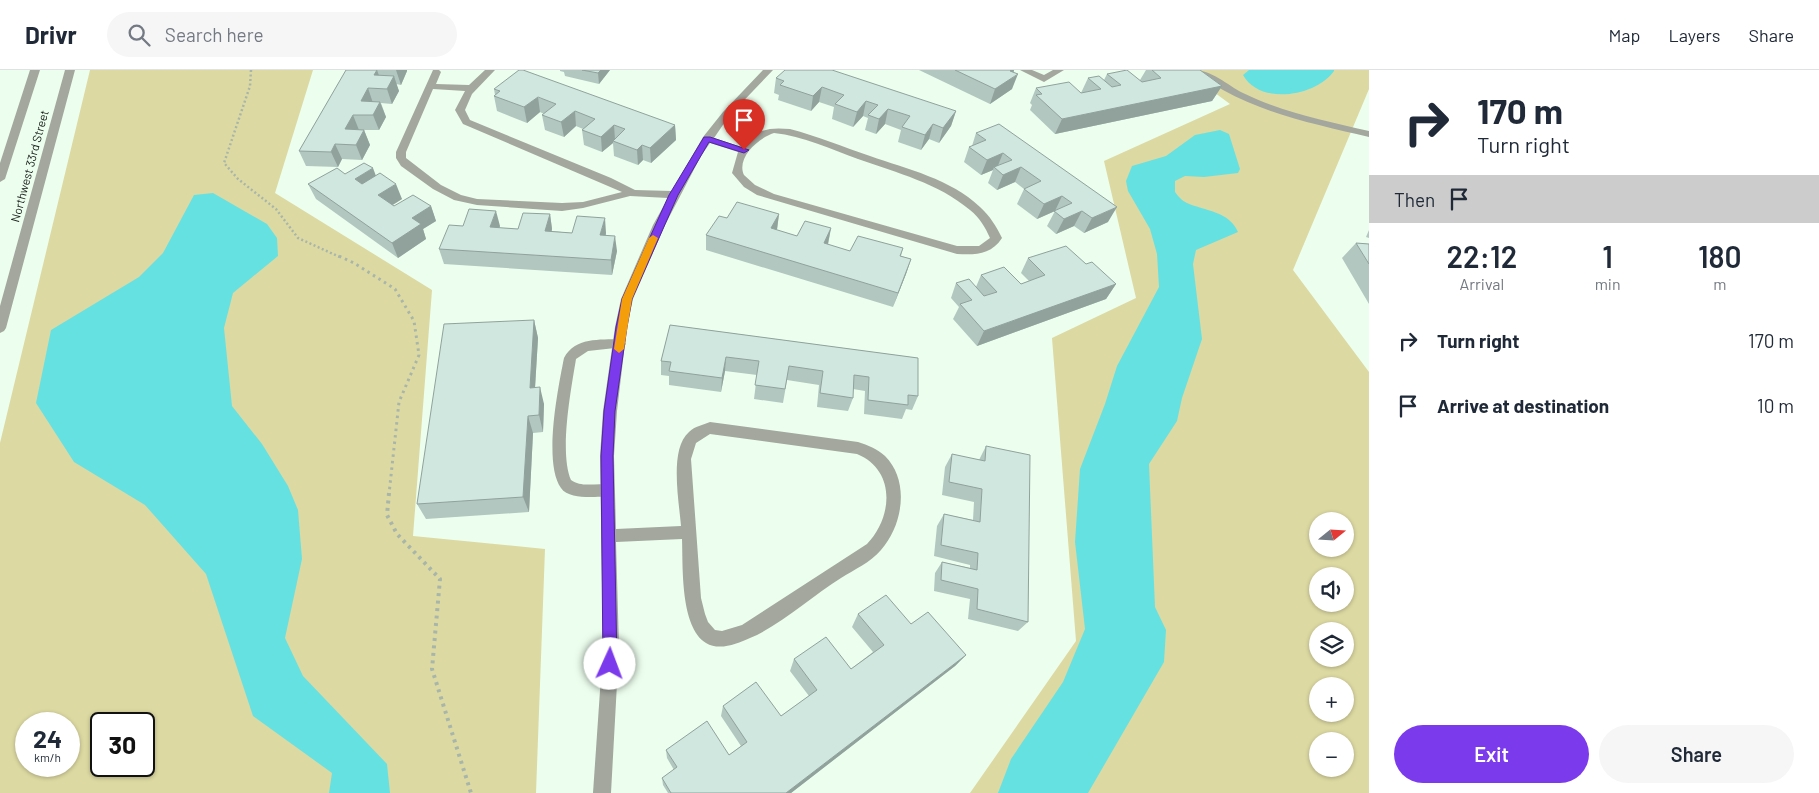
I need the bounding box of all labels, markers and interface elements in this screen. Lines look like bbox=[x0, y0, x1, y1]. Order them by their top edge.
search box bbox=[107, 12, 457, 57]
text: Drivr bbox=[25, 20, 77, 49]
icon: search bbox=[125, 21, 153, 49]
text: Search here bbox=[165, 23, 264, 46]
text: Map bbox=[1608, 24, 1640, 46]
text: Layers bbox=[1668, 24, 1721, 46]
text: Share bbox=[1749, 24, 1794, 46]
text: 170 m bbox=[1477, 89, 1563, 131]
icon: right bbox=[1394, 90, 1459, 155]
pin bbox=[723, 99, 765, 150]
icon: arrive bbox=[730, 106, 758, 134]
street label: Northwest 33rd Street bbox=[7, 108, 51, 224]
text: Turn right bbox=[1477, 131, 1570, 157]
icon: arrive bbox=[1445, 185, 1473, 213]
text: Then bbox=[1394, 188, 1435, 211]
text: 22:12 bbox=[1446, 238, 1517, 274]
text: 1 bbox=[1602, 238, 1613, 274]
text: 180 bbox=[1698, 238, 1742, 274]
text: Arrival bbox=[1459, 274, 1504, 293]
text: min bbox=[1595, 274, 1621, 293]
text: m bbox=[1713, 274, 1726, 293]
icon: right bbox=[1394, 327, 1422, 355]
text: Turn right bbox=[1437, 329, 1519, 352]
text: 170 m bbox=[1748, 329, 1794, 352]
icon: arrive bbox=[1394, 392, 1422, 420]
text: Arrive at destination bbox=[1437, 394, 1609, 417]
text: 10 m bbox=[1757, 394, 1794, 417]
north arrow bbox=[1309, 512, 1354, 558]
map controls bbox=[1309, 512, 1354, 777]
button: sound bbox=[1309, 567, 1354, 612]
button: layers bbox=[1309, 622, 1354, 667]
position arrow bbox=[583, 637, 635, 689]
button: + bbox=[1309, 677, 1354, 722]
speed limit sign: 30 bbox=[90, 712, 155, 777]
text: 24 bbox=[33, 723, 62, 753]
button: Exit bbox=[1394, 725, 1589, 783]
button: Share bbox=[1599, 725, 1794, 783]
button: − bbox=[1309, 732, 1354, 777]
text: km/h bbox=[34, 750, 61, 764]

